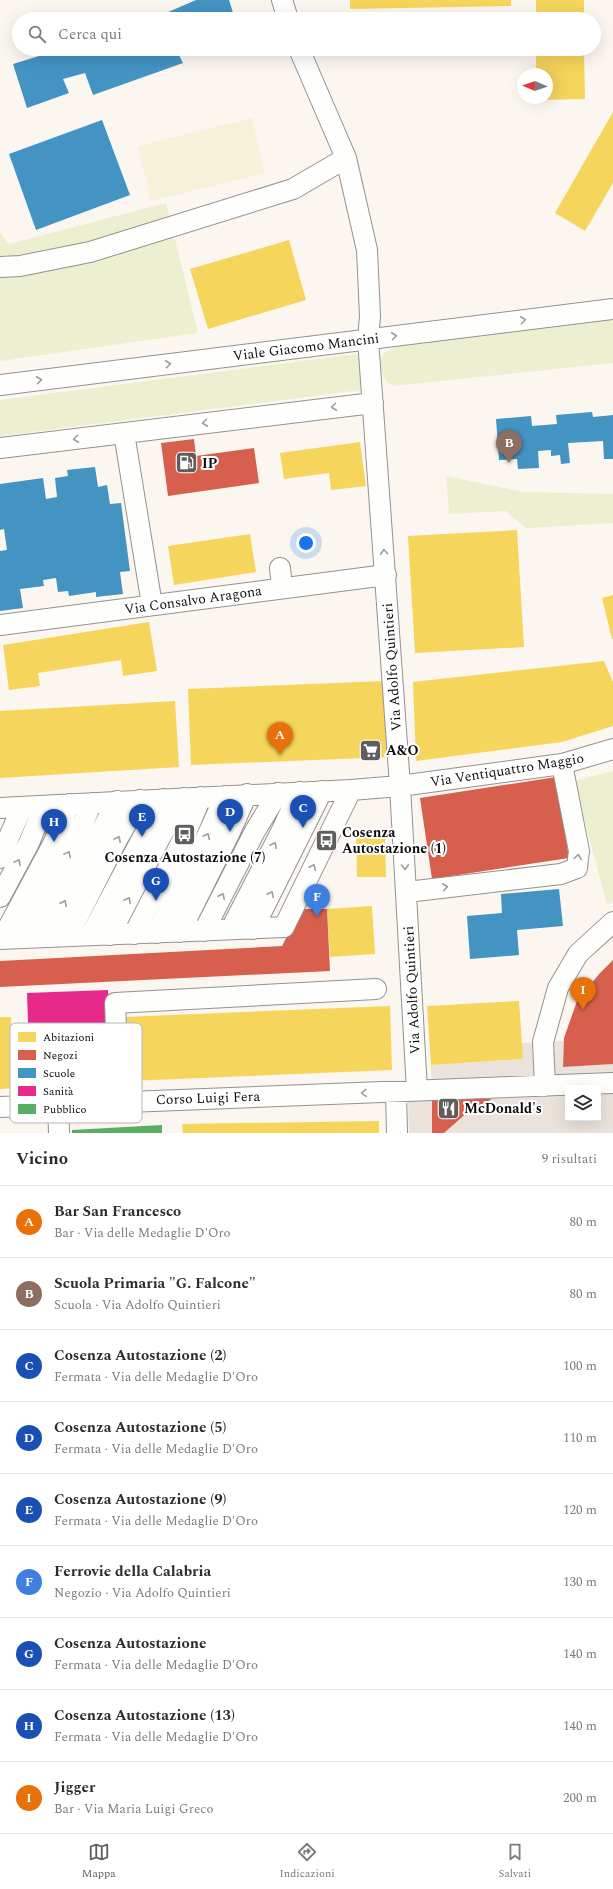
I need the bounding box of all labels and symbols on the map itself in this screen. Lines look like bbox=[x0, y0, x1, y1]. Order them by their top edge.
north arrow bbox=[517, 68, 553, 104]
one-way arrow bbox=[520, 316, 526, 325]
street label: Viale Giacomo Mancini bbox=[232, 328, 380, 366]
one-way arrow bbox=[391, 332, 397, 341]
one-way arrow bbox=[165, 360, 171, 369]
one-way arrow bbox=[36, 376, 42, 385]
one-way arrow bbox=[331, 402, 337, 411]
one-way arrow bbox=[202, 418, 208, 427]
pin: B bbox=[496, 430, 522, 463]
one-way arrow bbox=[73, 434, 79, 443]
fuel station icon: IP bbox=[173, 450, 199, 476]
place label: IP bbox=[202, 453, 218, 474]
your location bbox=[296, 533, 316, 553]
one-way arrow bbox=[379, 549, 388, 555]
street label: Via Consalvo Aragona bbox=[123, 580, 263, 620]
street label: Via Adolfo Quintieri bbox=[377, 602, 407, 732]
pin: A bbox=[267, 722, 293, 755]
supermarket icon: A&O bbox=[358, 737, 384, 763]
place label: A&O bbox=[386, 740, 418, 761]
street label: Via Ventiquattro Maggio bbox=[429, 747, 585, 793]
pin: C bbox=[290, 795, 316, 828]
pin: D bbox=[217, 799, 243, 832]
pin: E bbox=[129, 804, 155, 837]
pin: H bbox=[41, 809, 67, 842]
bus stop icon: Cosenza Autostazione (7) bbox=[172, 822, 198, 848]
place label: Cosenza Autostazione (1) bbox=[342, 822, 446, 859]
bus stop icon: Cosenza Autostazione (1) bbox=[314, 827, 340, 853]
one-way arrow bbox=[202, 832, 210, 840]
one-way arrow bbox=[113, 836, 120, 844]
one-way arrow bbox=[269, 841, 277, 849]
place label: Cosenza Autostazione (7) bbox=[105, 847, 266, 868]
one-way arrow bbox=[63, 851, 71, 858]
one-way arrow bbox=[573, 854, 582, 860]
one-way arrow bbox=[14, 859, 21, 866]
one-way arrow bbox=[308, 864, 316, 871]
one-way arrow bbox=[401, 864, 410, 870]
pin: G bbox=[143, 868, 169, 901]
one-way arrow bbox=[442, 883, 448, 892]
pin: F bbox=[304, 884, 330, 917]
one-way arrow bbox=[266, 890, 274, 898]
one-way arrow bbox=[217, 893, 225, 900]
one-way arrow bbox=[123, 897, 131, 904]
one-way arrow bbox=[59, 899, 66, 907]
street label: Via Adolfo Quintieri bbox=[398, 925, 426, 1055]
pin: I bbox=[570, 977, 596, 1010]
legend bbox=[10, 1023, 142, 1123]
text: Abitazioni bbox=[43, 1029, 94, 1046]
text: Negozi bbox=[43, 1047, 78, 1064]
text: Scuole bbox=[43, 1065, 75, 1082]
text: Sanità bbox=[43, 1083, 74, 1100]
street label: Corso Luigi Fera bbox=[155, 1086, 261, 1110]
one-way arrow bbox=[361, 1089, 367, 1097]
restaurant icon: McDonald's bbox=[435, 1095, 461, 1121]
place label: McDonald's bbox=[464, 1098, 542, 1119]
text: Pubblico bbox=[43, 1101, 86, 1118]

